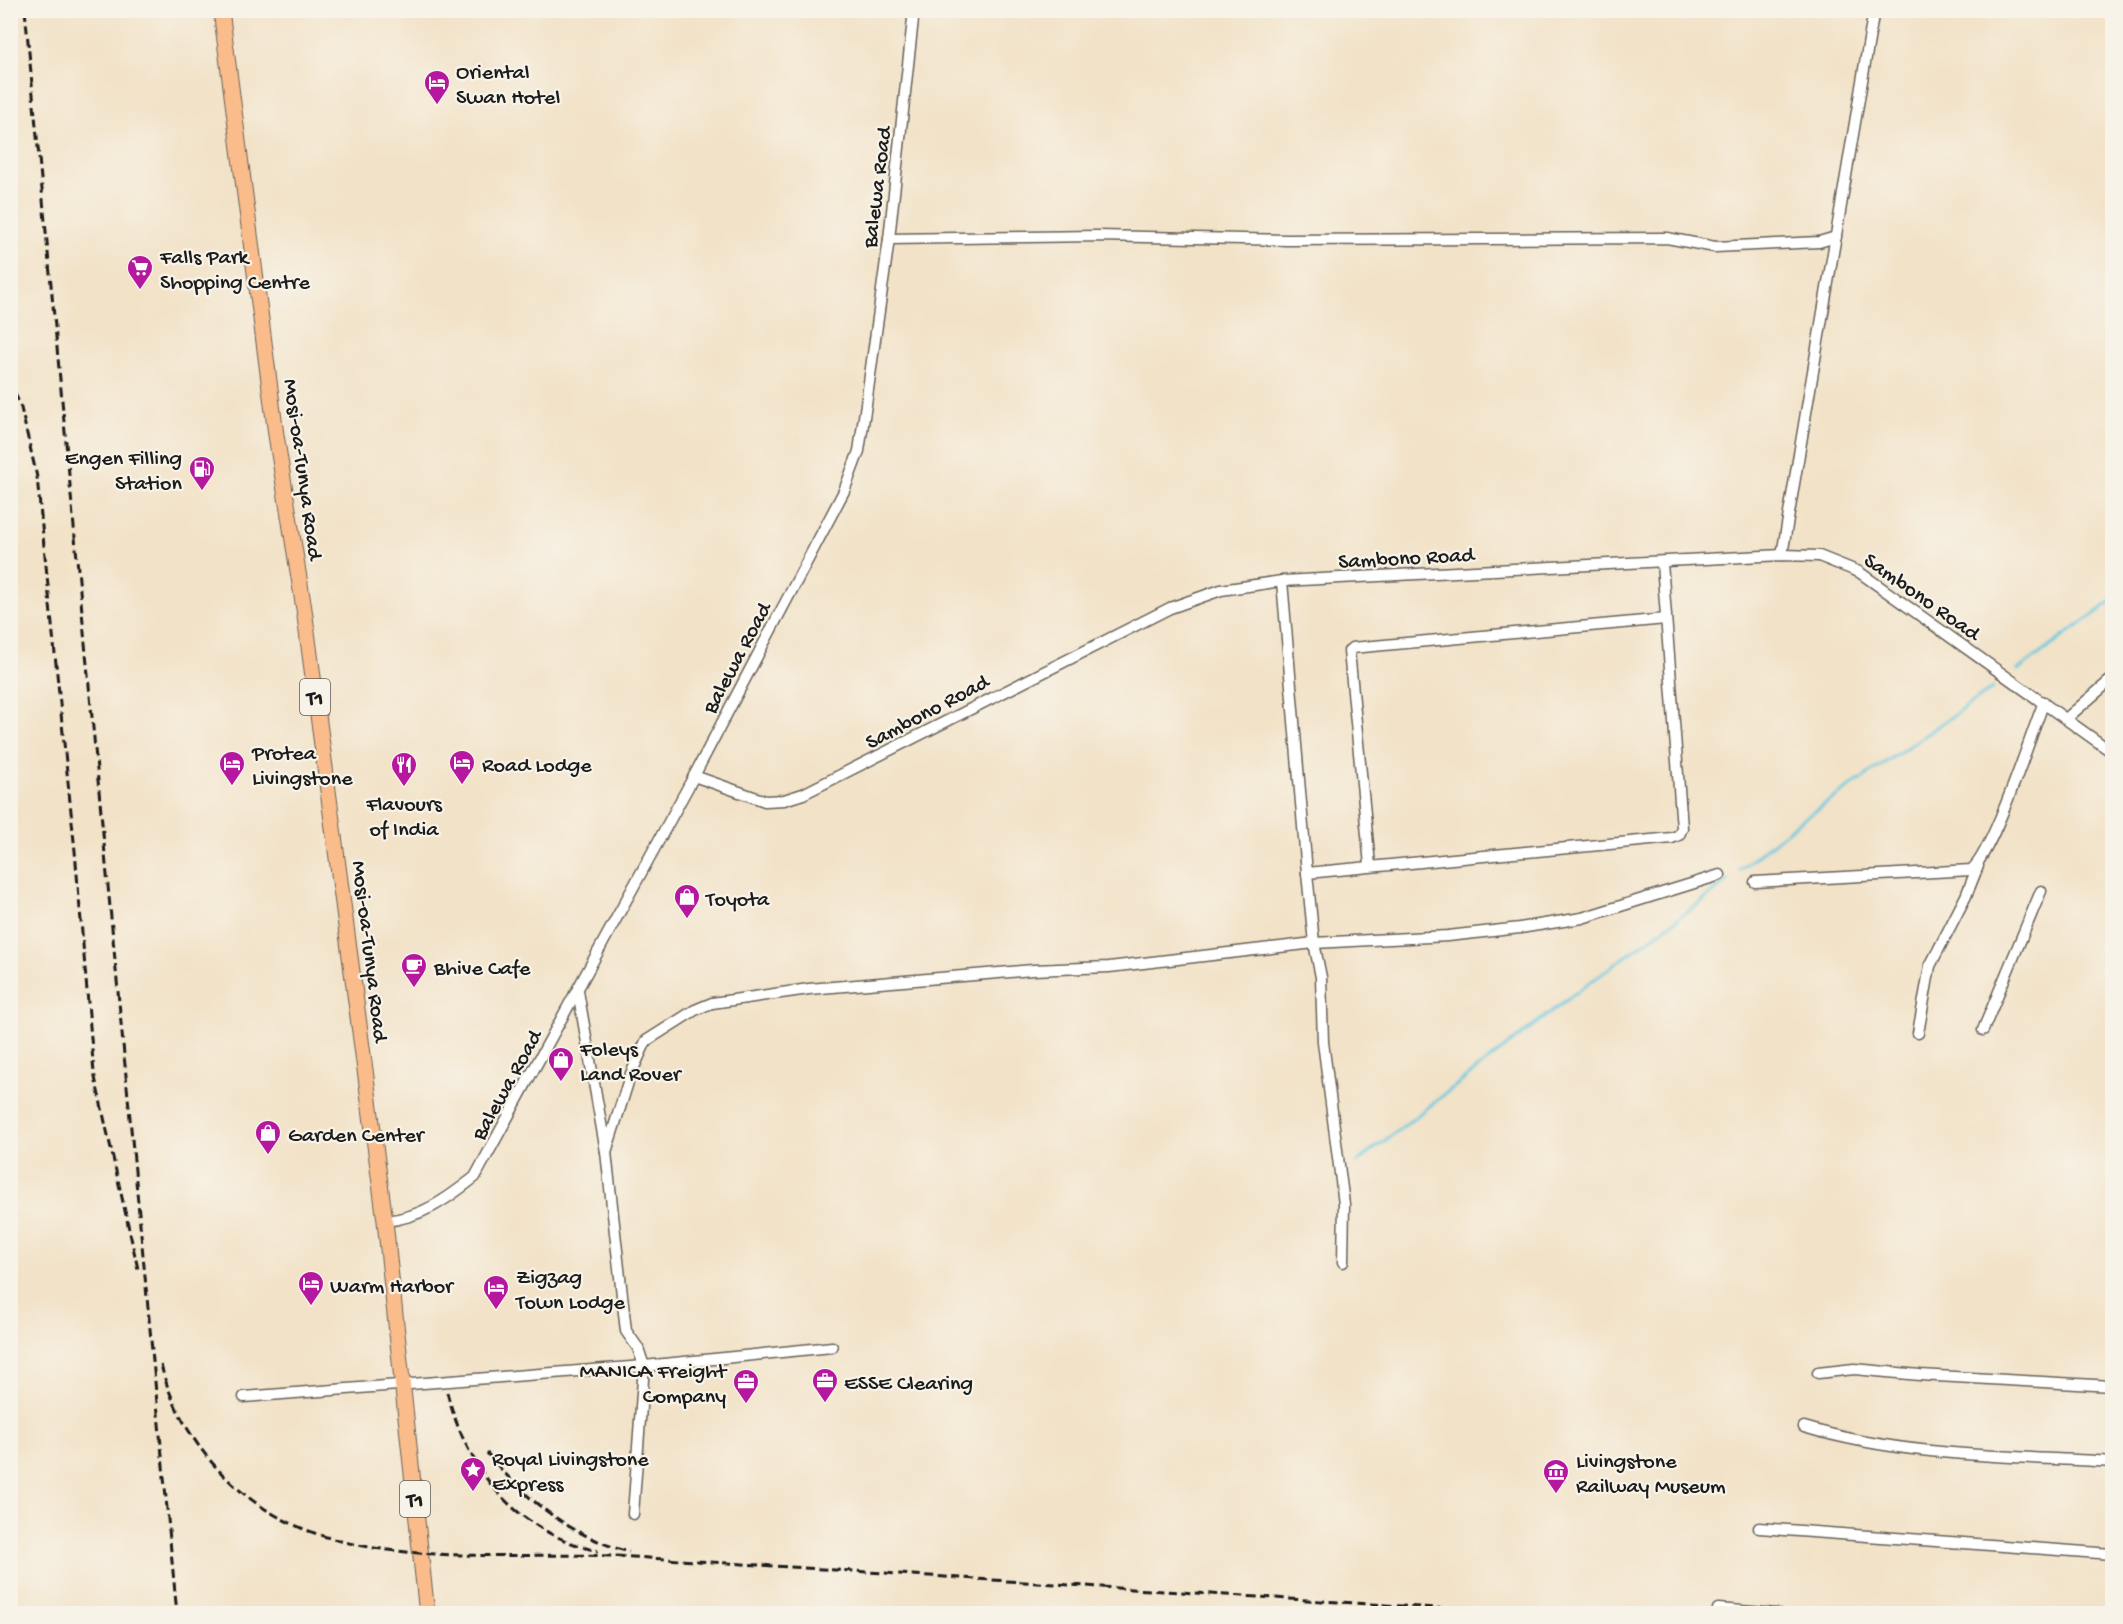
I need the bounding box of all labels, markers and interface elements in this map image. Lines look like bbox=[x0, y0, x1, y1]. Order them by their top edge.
place label: Oriental Swan Hotel bbox=[456, 61, 560, 112]
hotel icon: Oriental Swan Hotel bbox=[422, 68, 452, 106]
street label: Balewa Road bbox=[858, 123, 900, 251]
place label: Falls Park Shopping Centre bbox=[159, 246, 311, 297]
supermarket icon: Falls Park Shopping Centre bbox=[125, 253, 155, 291]
street label: Mosi-oa-Tunya Road bbox=[275, 377, 327, 564]
place label: Engen Filling Station bbox=[65, 447, 183, 498]
fuel station icon: Engen Filling Station bbox=[187, 454, 217, 492]
street label: Sambono Road bbox=[1338, 543, 1477, 577]
street label: Sambono Road bbox=[1857, 549, 1986, 649]
street label: Balewa Road bbox=[698, 597, 780, 720]
street label: Sambono Road bbox=[862, 669, 996, 757]
road number: T1 bbox=[300, 679, 330, 715]
place label: Protea Livingstone bbox=[251, 742, 353, 793]
hotel icon: Road Lodge bbox=[447, 748, 477, 786]
hotel icon: Protea Livingstone bbox=[217, 749, 247, 787]
restaurant icon: Flavours of India bbox=[389, 750, 419, 788]
place label: Road Lodge bbox=[482, 754, 592, 780]
place label: Flavours of India bbox=[365, 793, 443, 844]
street label: Mosi-oa-Tunya Road bbox=[344, 859, 392, 1046]
shop icon: Toyota bbox=[672, 882, 702, 920]
place label: Toyota bbox=[704, 888, 770, 914]
cafe icon: Bhive Cafe bbox=[399, 951, 429, 989]
place label: Bhive Cafe bbox=[433, 957, 531, 983]
street label: Balewa Road bbox=[467, 1024, 551, 1147]
place label: Foleys Land Rover bbox=[579, 1038, 683, 1089]
shop icon: Foleys Land Rover bbox=[546, 1045, 576, 1083]
shop icon: Garden Center bbox=[253, 1118, 283, 1156]
place label: Garden Center bbox=[288, 1124, 426, 1150]
place label: Zigzag Town Lodge bbox=[514, 1266, 625, 1317]
hotel icon: Warm Harbor bbox=[296, 1269, 326, 1307]
hotel icon: Zigzag Town Lodge bbox=[481, 1273, 511, 1311]
place label: Warm Harbor bbox=[330, 1275, 455, 1301]
place label: MANICA Freight Company bbox=[580, 1360, 728, 1411]
office icon: ESSE Clearing bbox=[810, 1366, 840, 1404]
office icon: MANICA Freight Company bbox=[731, 1367, 761, 1405]
place label: ESSE Clearing bbox=[844, 1372, 973, 1398]
place label: Royal Livingstone Express bbox=[492, 1448, 649, 1499]
place label: Livingstone Railway Museum bbox=[1576, 1450, 1726, 1501]
place icon: Royal Livingstone Express bbox=[458, 1455, 488, 1493]
museum icon: Livingstone Railway Museum bbox=[1541, 1457, 1571, 1495]
road number: T1 bbox=[400, 1481, 430, 1517]

